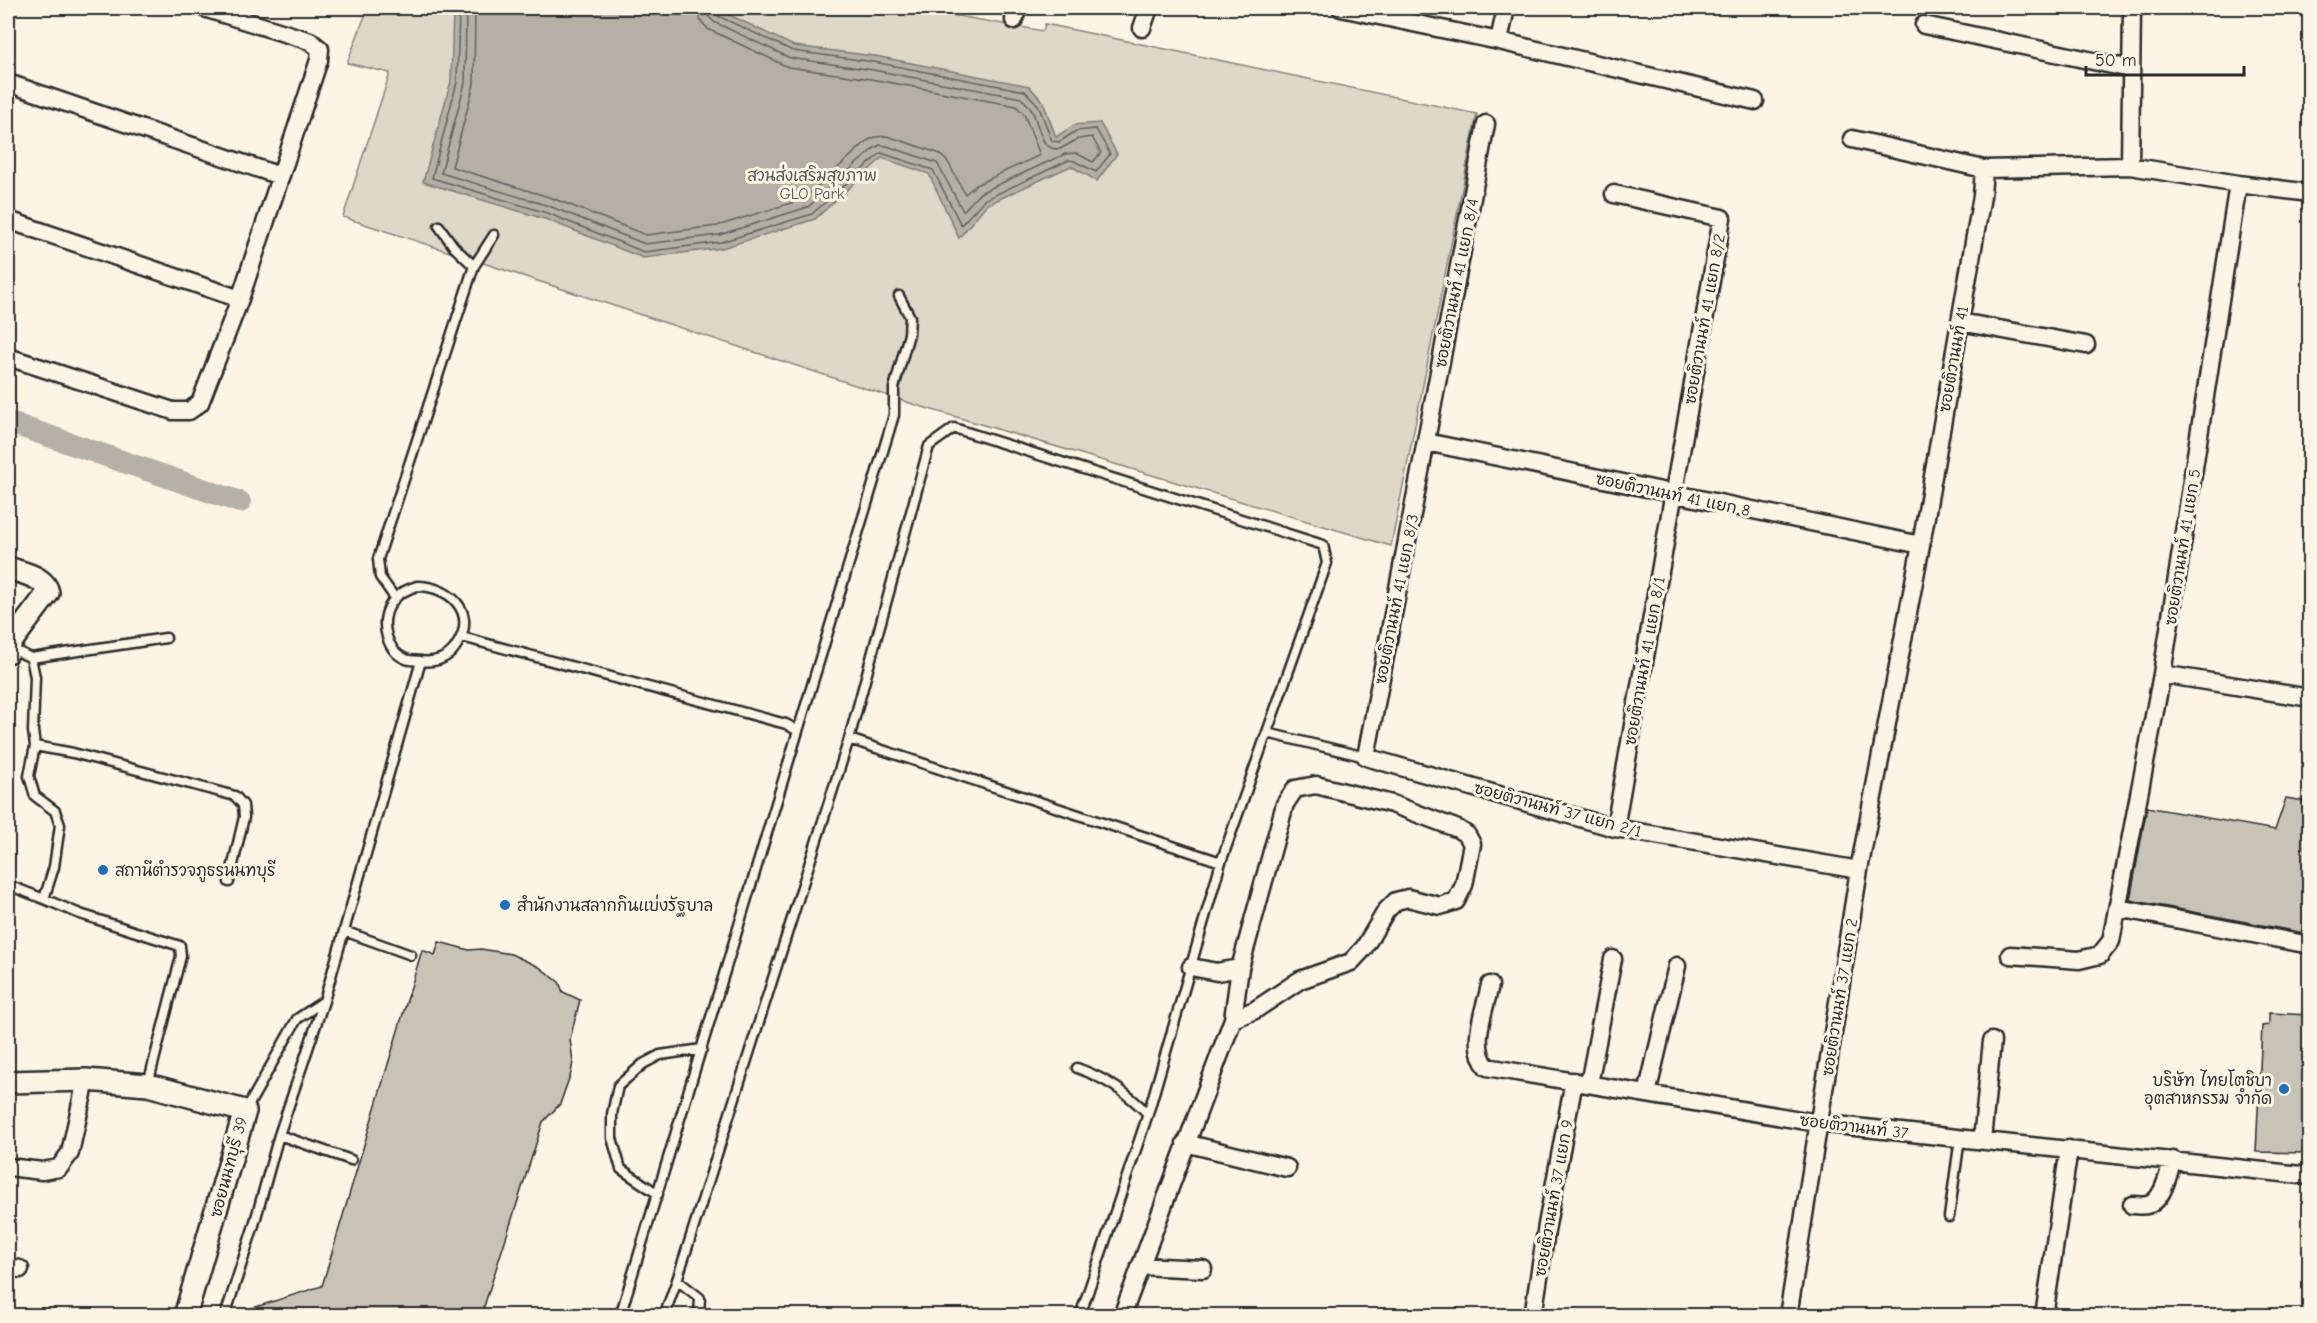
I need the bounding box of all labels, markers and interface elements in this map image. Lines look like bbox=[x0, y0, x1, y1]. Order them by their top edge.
scale bar bbox=[2086, 39, 2244, 77]
text: 50 m bbox=[2095, 50, 2137, 71]
park label: สวนส่งเสริมสุขภาพ GLO Park bbox=[747, 164, 877, 203]
street label: ซอยติวานนท์ 41 แยก 8/4 bbox=[1429, 196, 1482, 370]
street label: ซอยติวานนท์ 41 แยก 8/2 bbox=[1678, 232, 1729, 406]
street label: ซอยติวานนท์ 41 bbox=[1933, 304, 1972, 414]
street label: ซอยติวานนท์ 41 แยก 8 bbox=[1594, 467, 1752, 520]
street label: ซอยติวานนท์ 41 แยก 5 bbox=[2159, 467, 2204, 627]
street label: ซอยติวานนท์ 41 แยก 8/3 bbox=[1369, 512, 1422, 686]
street label: ซอยติวานนท์ 41 แยก 8/1 bbox=[1618, 575, 1669, 747]
street label: ซอยติวานนท์ 37 แยก 2/1 bbox=[1472, 776, 1644, 841]
place label: สถานีตำรวจภูธรนนทบุรี bbox=[115, 860, 276, 883]
marker: สถานีตำรวจภูธรนนทบุรี bbox=[96, 863, 110, 877]
place label: สำนักงานสลากกินแบ่งรัฐบาล bbox=[517, 894, 713, 917]
marker: สำนักงานสลากกินแบ่งรัฐบาล bbox=[498, 898, 512, 912]
street label: ซอยติวานนท์ 37 แยก 2 bbox=[1816, 917, 1861, 1077]
place label: บริษัท ไทยโตชิบา อุตสาหกรรม จำกัด bbox=[2144, 1069, 2272, 1111]
marker: บริษัท ไทยโตชิบา อุตสาหกรรม จำกัด bbox=[2277, 1082, 2291, 1096]
street label: ซอยติวานนท์ 37 bbox=[1799, 1108, 1910, 1143]
street label: ซอยนนทบุรี 39 bbox=[205, 1114, 254, 1220]
street label: ซอยติวานนท์ 37 แยก 9 bbox=[1528, 1118, 1577, 1278]

